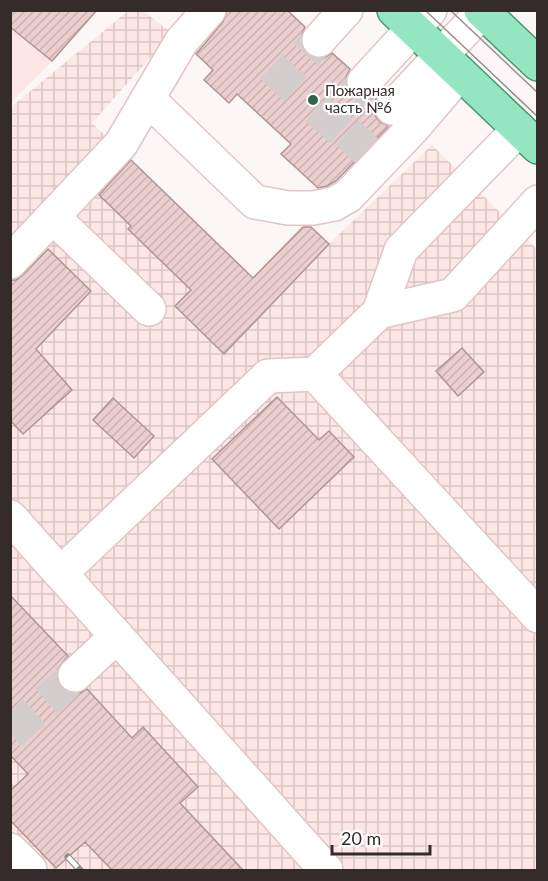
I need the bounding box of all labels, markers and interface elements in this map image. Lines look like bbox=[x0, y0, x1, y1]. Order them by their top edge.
place label: Пожарная часть №6 bbox=[325, 81, 395, 116]
marker: Пожарная часть №6 bbox=[306, 93, 320, 107]
scale bar bbox=[332, 818, 430, 856]
text: 20 m bbox=[341, 827, 381, 849]

